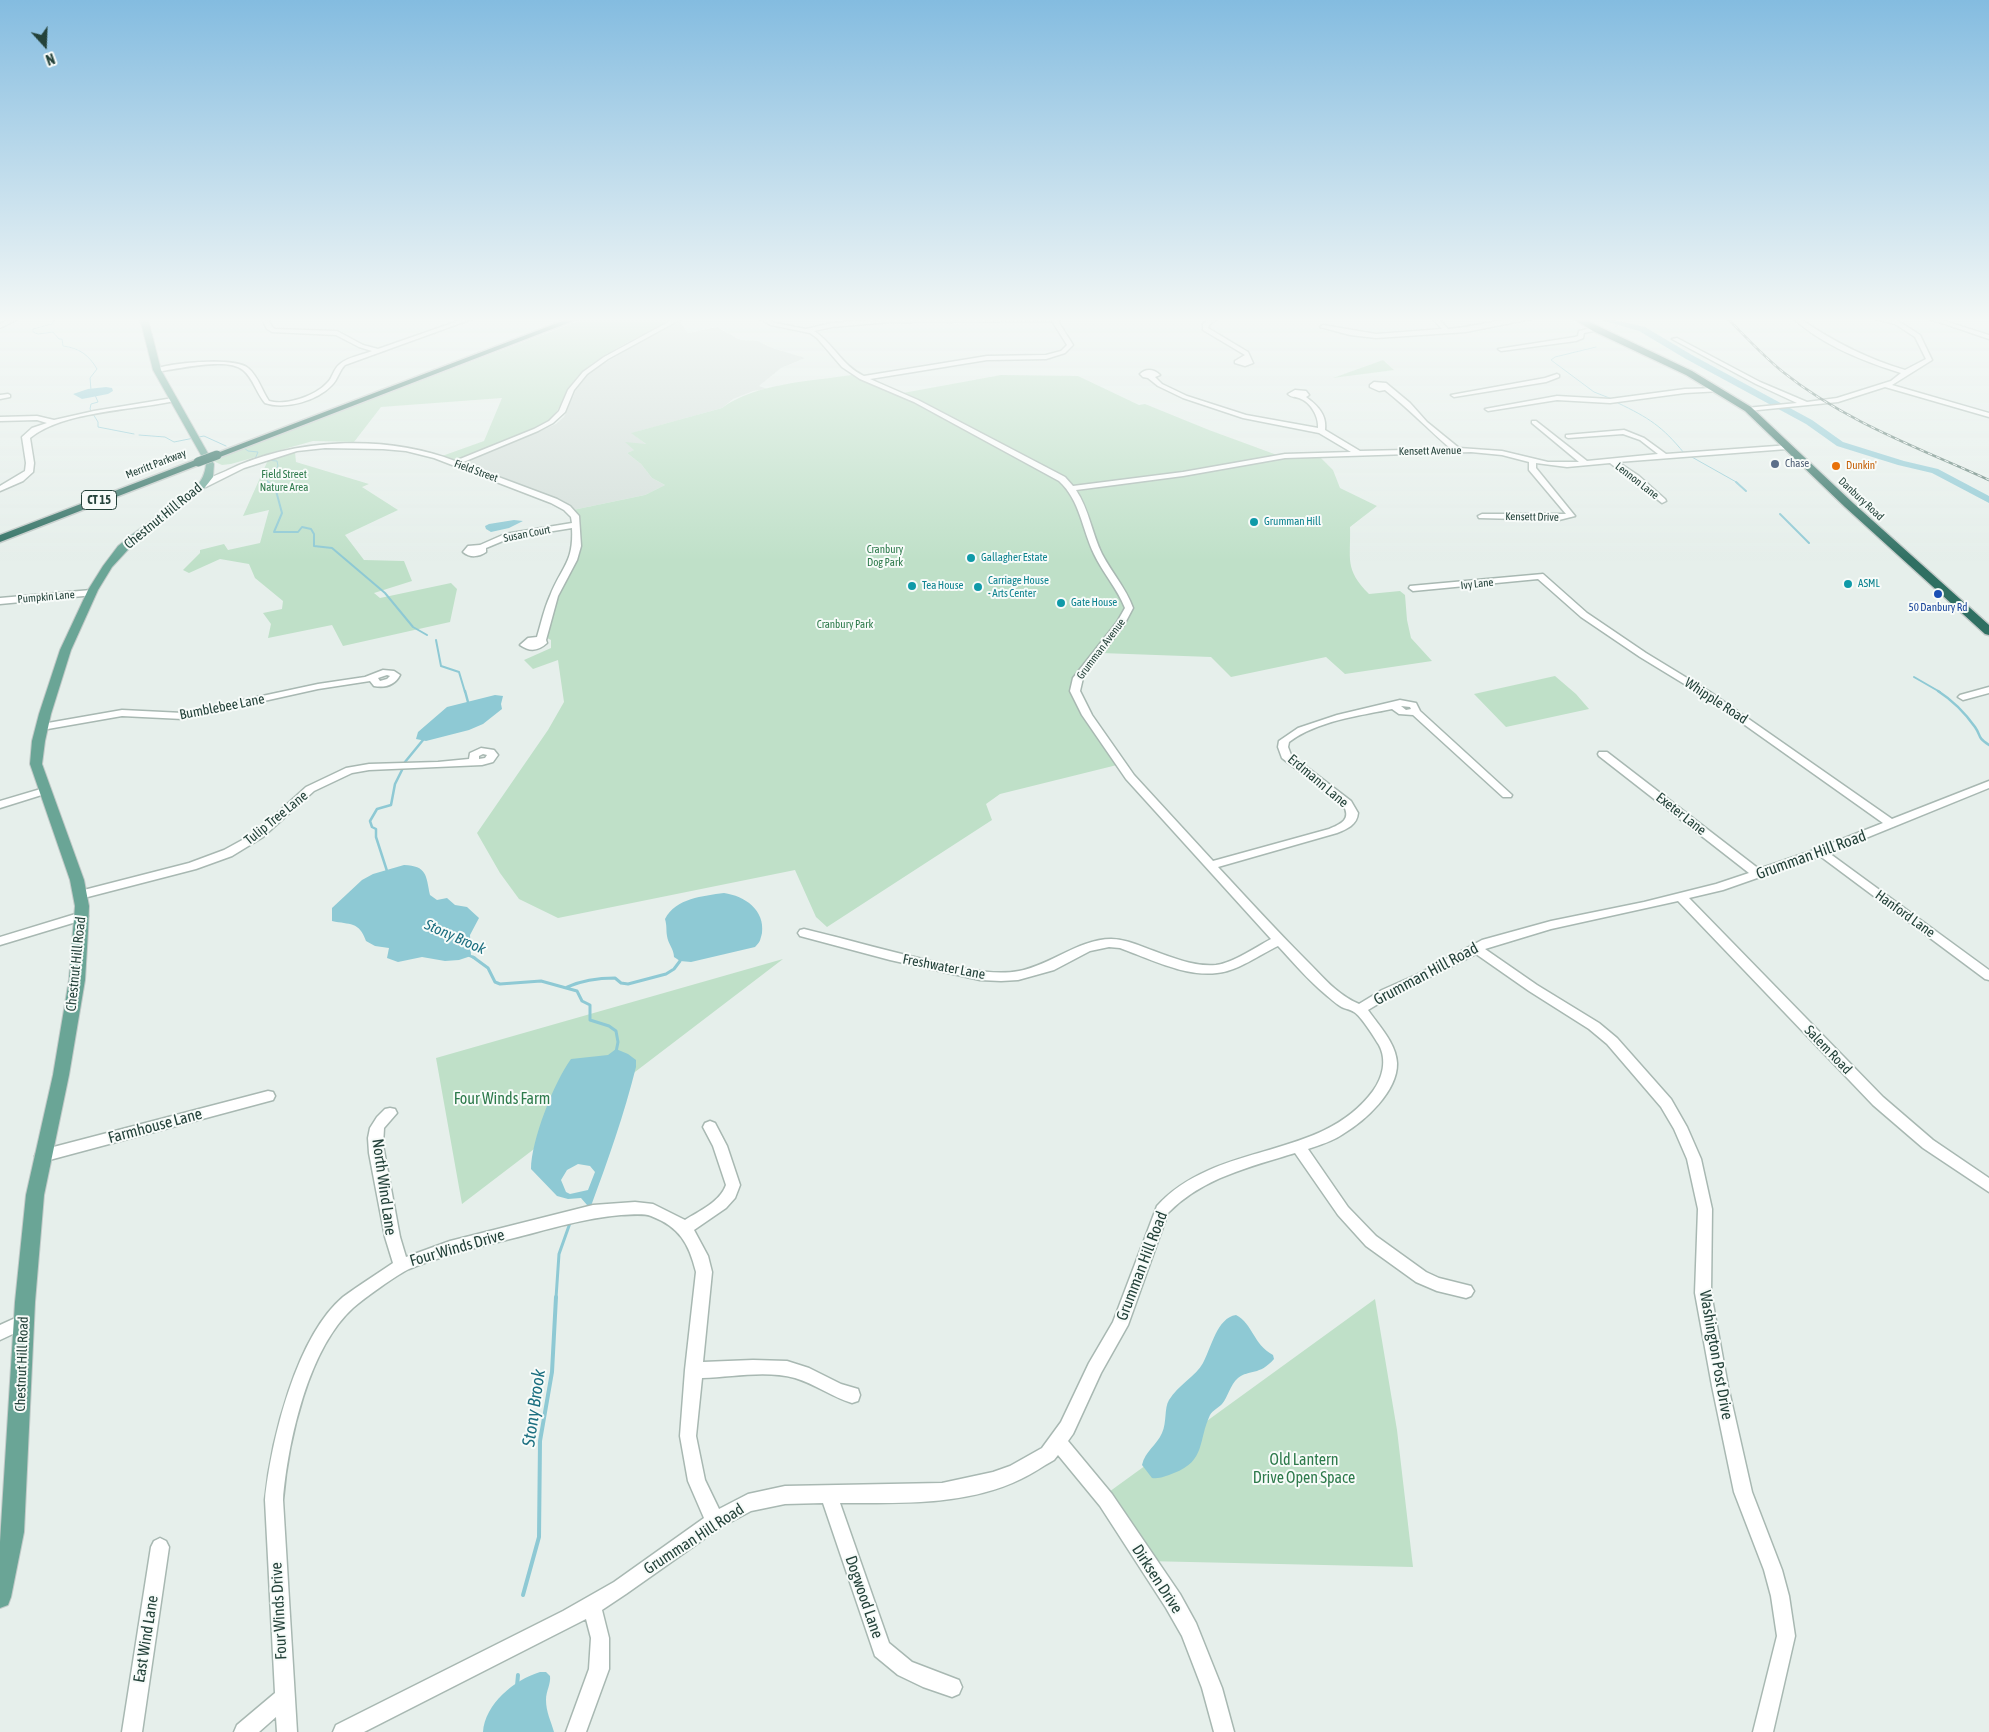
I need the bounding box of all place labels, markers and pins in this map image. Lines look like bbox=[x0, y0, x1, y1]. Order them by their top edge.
place label: Chase bbox=[1785, 457, 1809, 471]
marker: Chase bbox=[1769, 458, 1781, 470]
place label: Dunkin' bbox=[1846, 459, 1877, 473]
marker: Dunkin' bbox=[1830, 460, 1842, 472]
place label: Grumman Hill bbox=[1264, 515, 1321, 529]
marker: Grumman Hill bbox=[1248, 516, 1260, 528]
place label: Gallagher Estate bbox=[981, 551, 1048, 565]
marker: Gallagher Estate bbox=[965, 552, 977, 564]
place label: Carriage House - Arts Center bbox=[988, 574, 1049, 600]
place label: ASML bbox=[1858, 577, 1880, 591]
marker: ASML bbox=[1842, 578, 1854, 590]
place label: Tea House bbox=[922, 579, 964, 593]
marker: Tea House bbox=[906, 580, 918, 592]
marker: Carriage House - Arts Center bbox=[972, 581, 984, 593]
marker: 50 Danbury Rd bbox=[1932, 588, 1944, 600]
place label: Gate House bbox=[1071, 596, 1117, 610]
marker: Gate House bbox=[1055, 597, 1067, 609]
place label: 50 Danbury Rd bbox=[1909, 601, 1967, 615]

